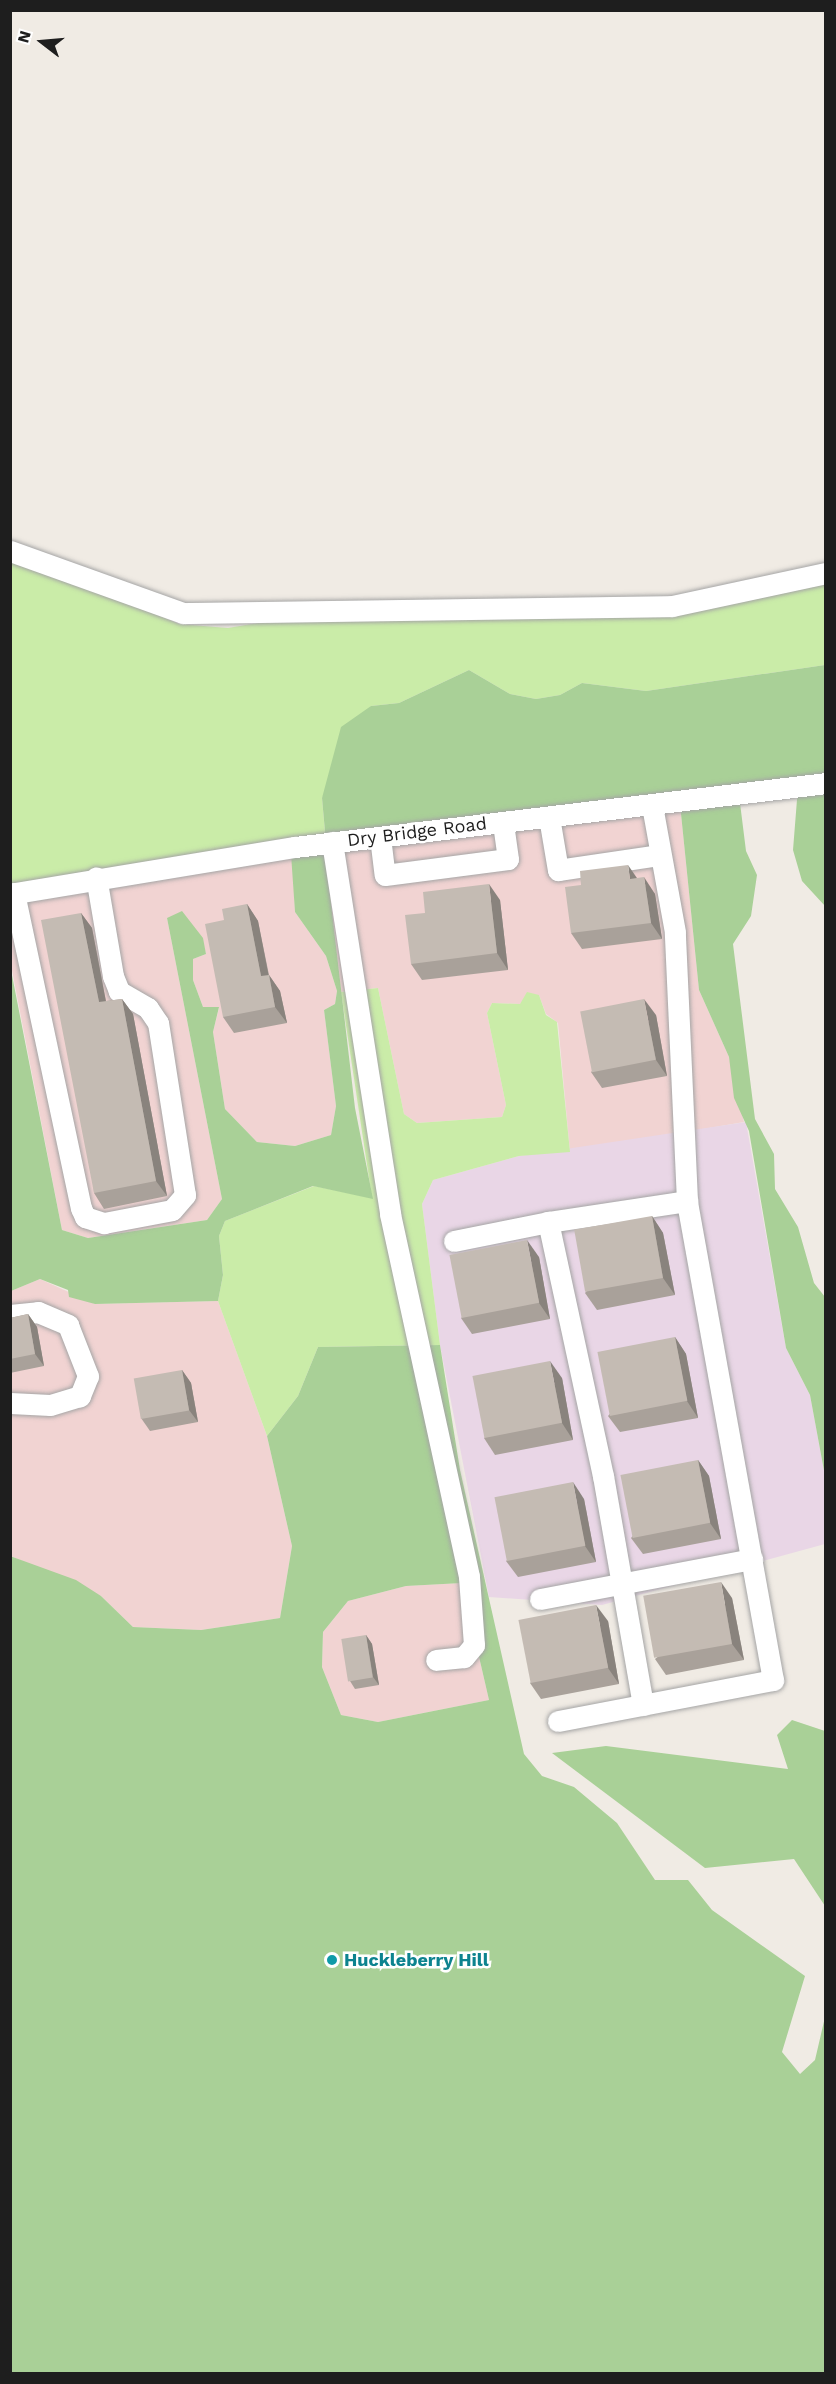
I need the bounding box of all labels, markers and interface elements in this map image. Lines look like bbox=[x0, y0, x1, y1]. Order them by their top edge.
north arrow bbox=[12, 12, 72, 72]
text: N bbox=[13, 29, 35, 45]
street label: Dry Bridge Road bbox=[346, 813, 488, 851]
place label: Huckleberry Hill bbox=[344, 1949, 489, 1971]
marker: Huckleberry Hill bbox=[325, 1953, 339, 1967]

